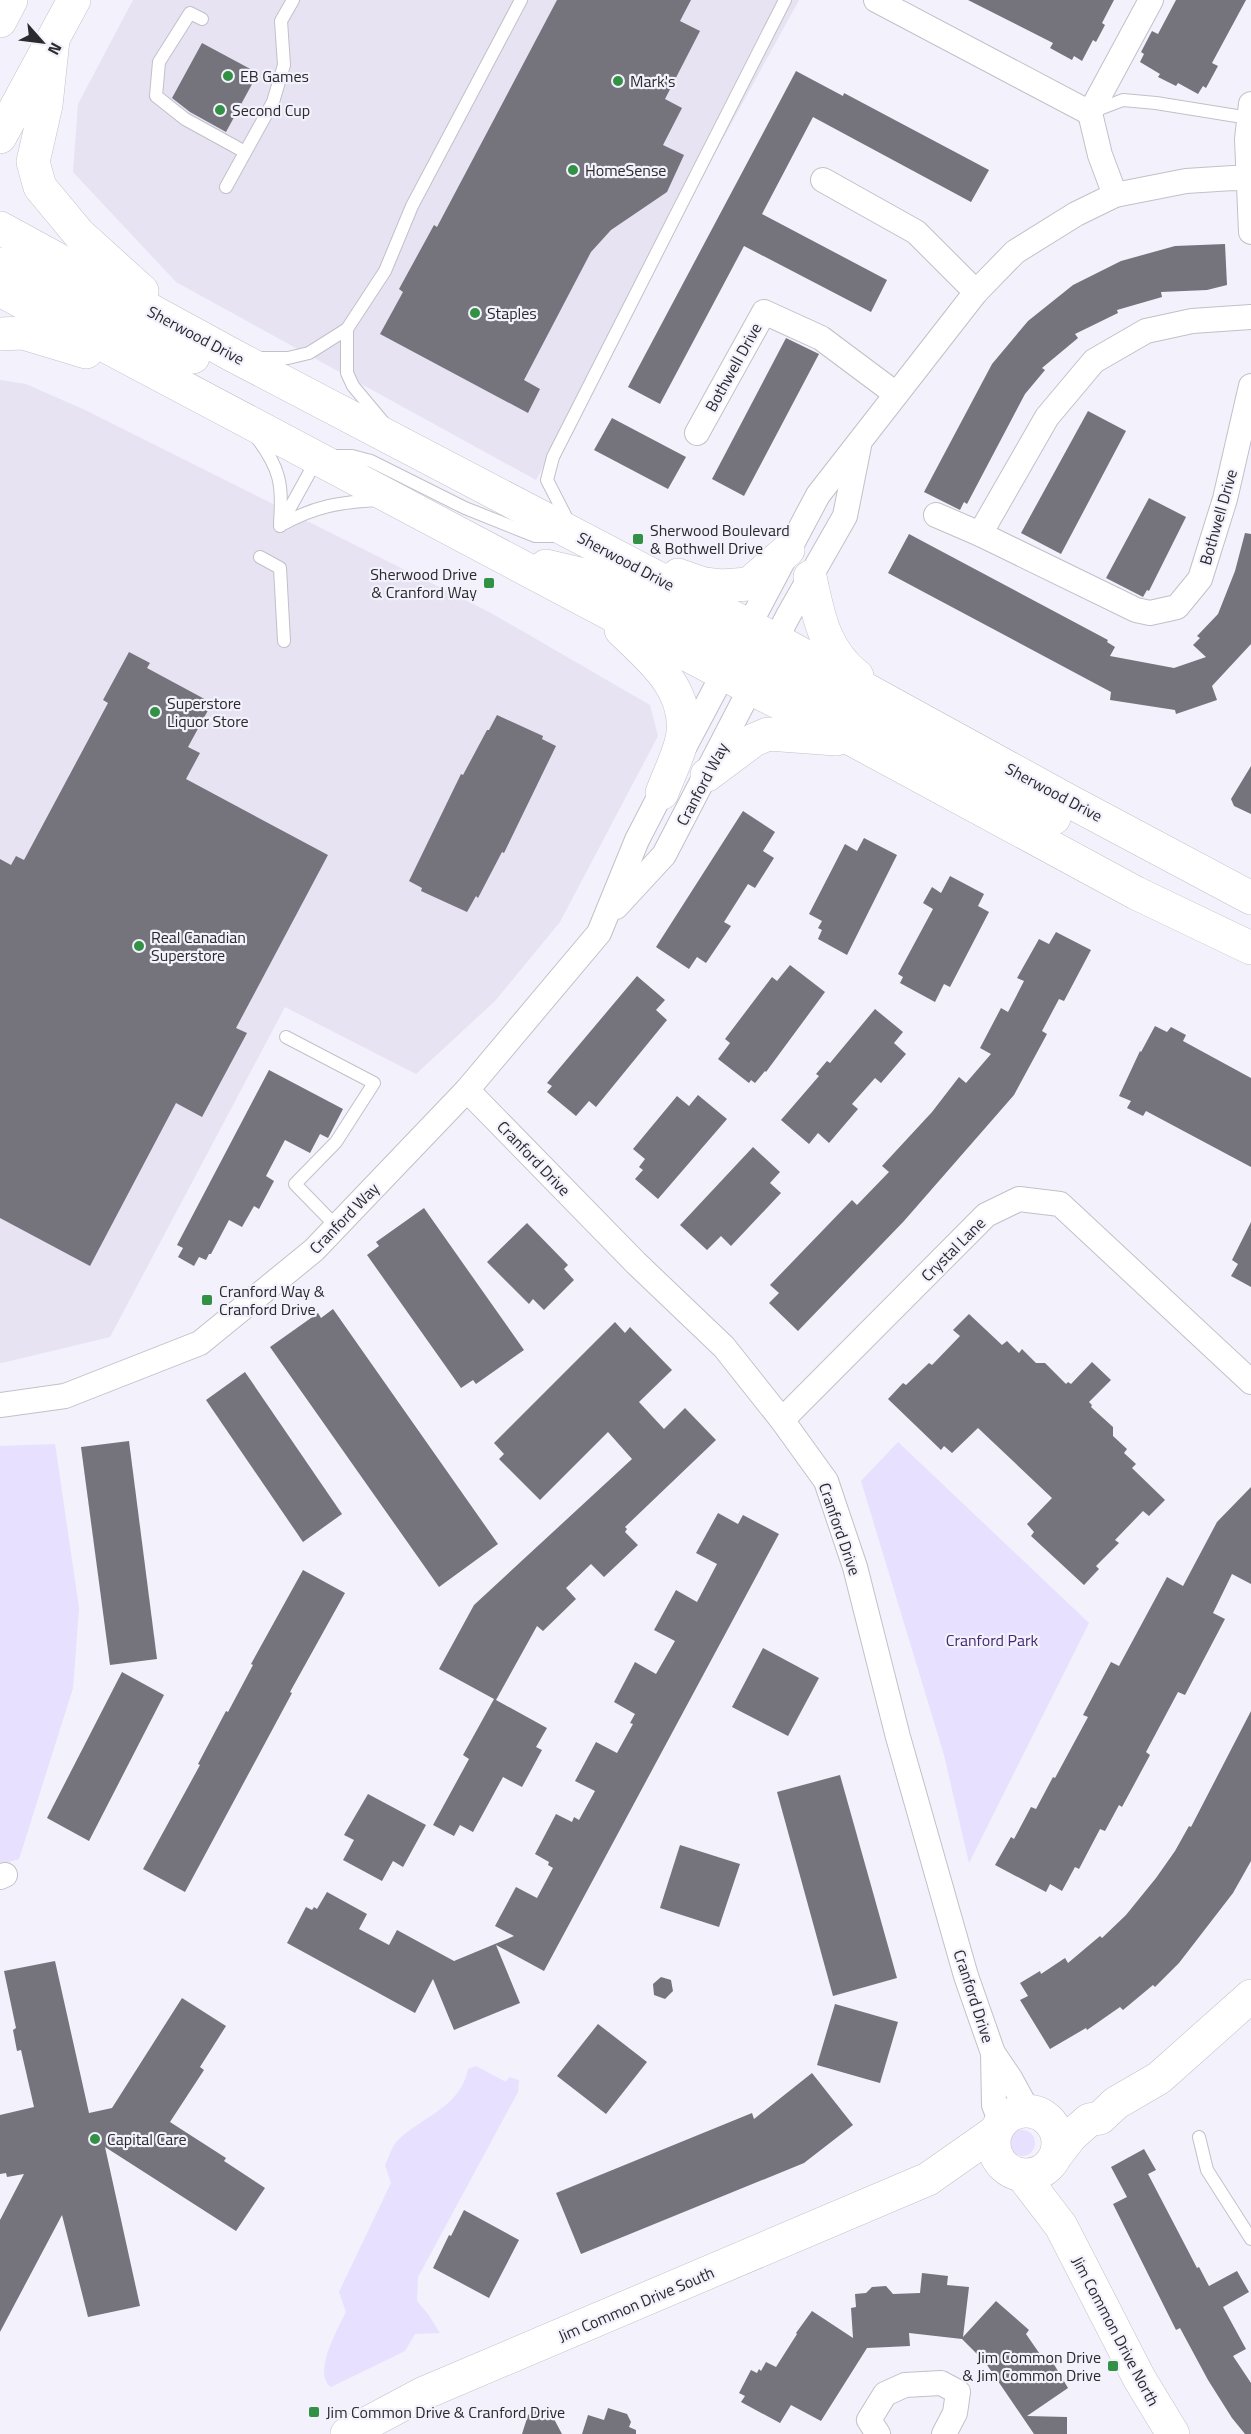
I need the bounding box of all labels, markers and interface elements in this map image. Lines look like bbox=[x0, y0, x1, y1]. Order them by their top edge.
north arrow bbox=[12, 12, 72, 72]
text: N bbox=[42, 39, 68, 60]
place label: EB Games bbox=[240, 64, 309, 88]
marker: EB Games bbox=[221, 69, 235, 83]
place label: Mark's bbox=[630, 69, 675, 93]
marker: Mark's bbox=[611, 74, 625, 88]
place label: Second Cup bbox=[232, 98, 310, 122]
marker: Second Cup bbox=[213, 103, 227, 117]
place label: HomeSense bbox=[585, 158, 666, 182]
marker: HomeSense bbox=[566, 163, 580, 177]
street label: Sherwood Drive bbox=[143, 299, 249, 371]
place label: Staples bbox=[487, 301, 537, 325]
marker: Staples bbox=[468, 306, 482, 320]
street label: Bothwell Drive bbox=[699, 318, 767, 416]
street label: Bothwell Drive bbox=[1193, 466, 1243, 568]
place label: Sherwood Boulevard & Bothwell Drive bbox=[650, 518, 790, 560]
street label: Sherwood Drive bbox=[573, 525, 679, 597]
marker: Sherwood Boulevard & Bothwell Drive bbox=[631, 532, 645, 546]
place label: Sherwood Drive & Cranford Way bbox=[370, 562, 477, 604]
marker: Sherwood Drive & Cranford Way bbox=[482, 576, 496, 590]
place label: Superstore Liquor Store bbox=[167, 691, 249, 733]
marker: Superstore Liquor Store bbox=[148, 705, 162, 719]
street label: Cranford Way bbox=[670, 738, 734, 830]
street label: Sherwood Drive bbox=[1001, 756, 1107, 828]
place label: Real Canadian Superstore bbox=[151, 925, 246, 967]
marker: Real Canadian Superstore bbox=[132, 939, 146, 953]
street label: Cranford Drive bbox=[492, 1115, 576, 1201]
street label: Cranford Way bbox=[304, 1177, 385, 1259]
street label: Crystal Lane bbox=[915, 1211, 991, 1287]
place label: Cranford Way & Cranford Drive bbox=[219, 1279, 325, 1321]
marker: Cranford Way & Cranford Drive bbox=[200, 1293, 214, 1307]
street label: Cranford Drive bbox=[813, 1479, 867, 1579]
park label: Cranford Park bbox=[946, 1628, 1038, 1652]
street label: Cranford Drive bbox=[948, 1946, 1000, 2046]
place label: Capital Care bbox=[107, 2127, 187, 2151]
marker: Capital Care bbox=[88, 2132, 102, 2146]
street label: Jim Common Drive North bbox=[1066, 2252, 1166, 2410]
street label: Jim Common Drive South bbox=[554, 2260, 718, 2348]
place label: Jim Common Drive & Jim Common Drive bbox=[962, 2345, 1101, 2387]
marker: Jim Common Drive & Jim Common Drive bbox=[1106, 2359, 1120, 2373]
place label: Jim Common Drive & Cranford Drive bbox=[326, 2400, 565, 2424]
marker: Jim Common Drive & Cranford Drive bbox=[307, 2405, 321, 2419]

